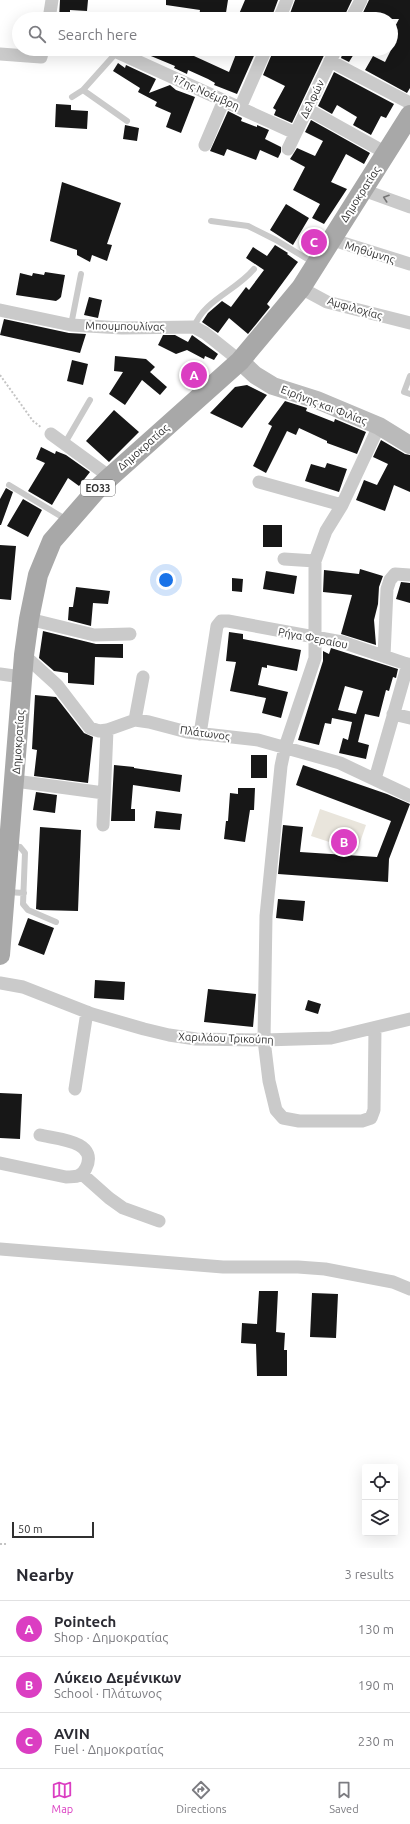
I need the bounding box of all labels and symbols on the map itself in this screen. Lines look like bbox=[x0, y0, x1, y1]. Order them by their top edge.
street label: 17ης Νοέμβρη bbox=[170, 72, 241, 113]
street label: Δελφών bbox=[298, 77, 327, 120]
street label: Δημοκρατίας bbox=[338, 164, 383, 225]
one-way arrow bbox=[383, 195, 390, 203]
pin: C bbox=[301, 227, 327, 257]
street label: Μηθύμνης bbox=[343, 239, 396, 266]
street label: Αμφιλοχίας bbox=[326, 294, 384, 323]
street label: Μπουμπουλίνας bbox=[85, 319, 165, 334]
pin: A bbox=[181, 360, 207, 390]
street label: Ειρήνης και Φιλίας bbox=[279, 383, 369, 428]
street label: Δημοκρατίας bbox=[115, 421, 172, 473]
road number: ΕΟ33 bbox=[81, 480, 115, 496]
your location bbox=[156, 570, 176, 590]
street label: Ρήγα Φεραίου bbox=[277, 625, 349, 651]
street label: Δημοκρατίας bbox=[10, 710, 27, 774]
street label: Πλάτωνος bbox=[179, 724, 231, 743]
pin: B bbox=[331, 827, 357, 857]
street label: Χαριλάου Τρικούπη bbox=[178, 1030, 274, 1046]
scale bar bbox=[12, 1520, 94, 1539]

